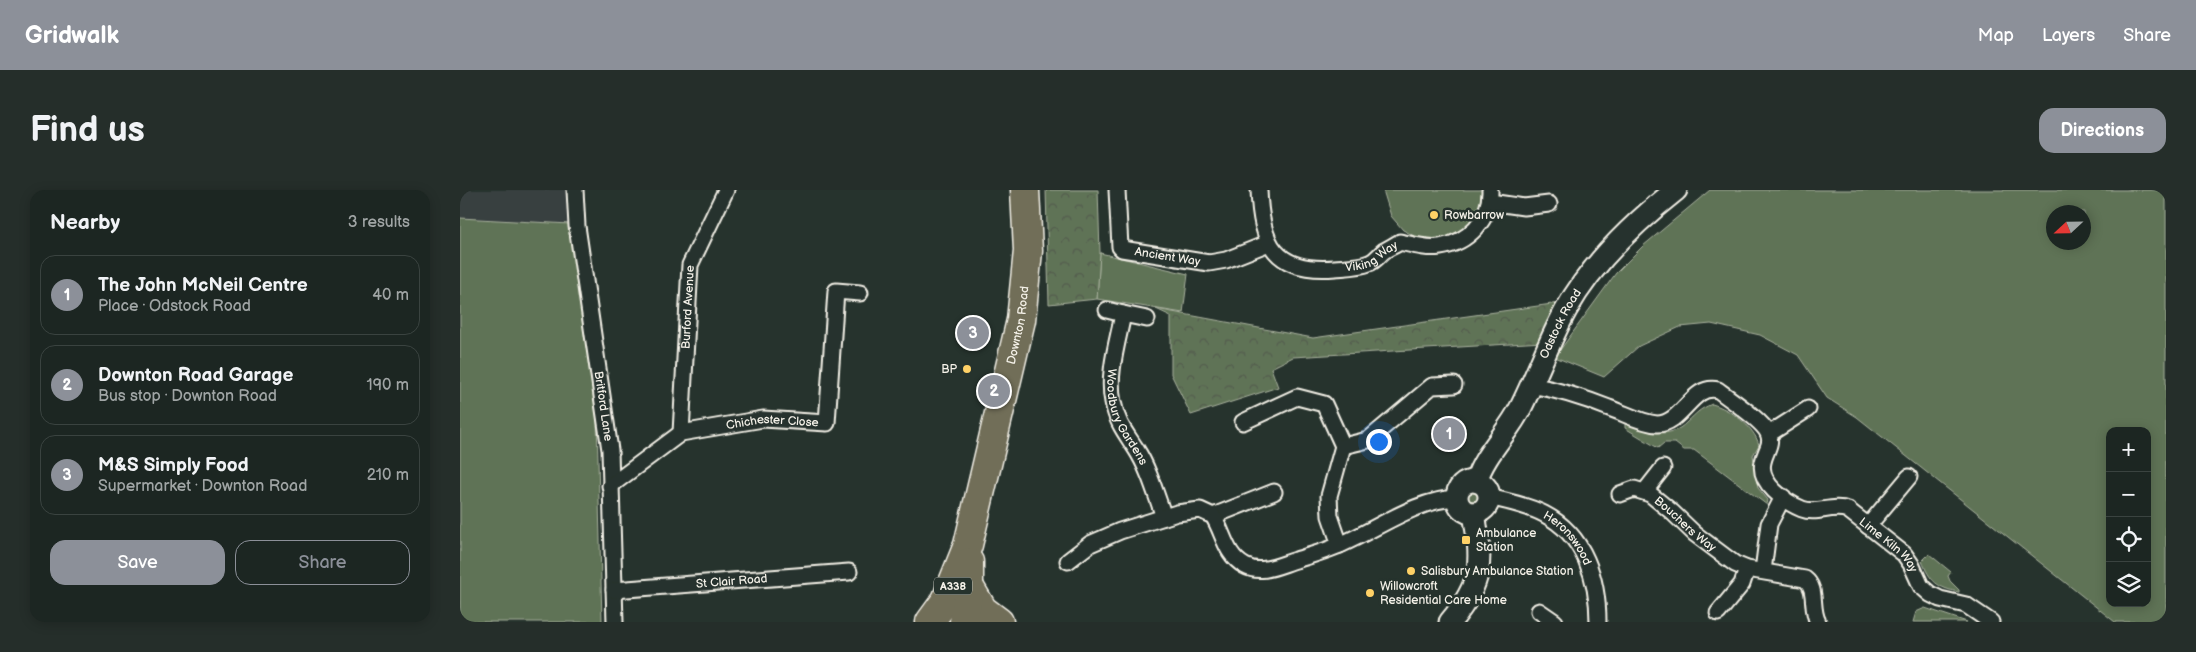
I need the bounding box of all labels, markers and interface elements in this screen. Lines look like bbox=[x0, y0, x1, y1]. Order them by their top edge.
text: Gridwalk bbox=[25, 21, 119, 50]
text: Map bbox=[1978, 25, 2014, 46]
text: Layers bbox=[2042, 25, 2095, 46]
text: Share bbox=[2123, 25, 2171, 46]
button: Directions bbox=[2039, 108, 2166, 153]
text: Find us bbox=[30, 109, 145, 152]
north arrow bbox=[2046, 205, 2091, 250]
place label: Rowbarrow bbox=[1444, 208, 1504, 223]
marker: Rowbarrow bbox=[1428, 209, 1440, 221]
text: Nearby bbox=[50, 210, 120, 235]
text: 3 results bbox=[348, 213, 410, 232]
street label: Viking Way bbox=[1345, 238, 1401, 275]
street label: Ancient Way bbox=[1134, 244, 1202, 270]
street label: Burford Avenue bbox=[679, 265, 698, 350]
text: The John McNeil Centre bbox=[98, 274, 308, 297]
street label: Downton Road bbox=[1004, 285, 1032, 366]
text: 1 bbox=[64, 286, 70, 305]
text: 40 m bbox=[372, 286, 409, 305]
street label: Odstock Road bbox=[1537, 286, 1585, 361]
text: Place · Odstock Road bbox=[98, 297, 251, 316]
pin: 3 bbox=[957, 314, 989, 352]
place label: BP bbox=[941, 362, 957, 377]
marker: BP bbox=[961, 363, 973, 375]
text: Downton Road Garage bbox=[98, 364, 293, 387]
street label: Woodbury Gardens bbox=[1103, 368, 1151, 468]
street label: Britford Lane bbox=[590, 370, 616, 442]
pin: 2 bbox=[978, 372, 1010, 410]
text: 2 bbox=[62, 376, 72, 395]
text: 190 m bbox=[367, 376, 409, 395]
text: Bus stop · Downton Road bbox=[98, 387, 277, 406]
street label: Chichester Close bbox=[725, 412, 819, 433]
pin: 1 bbox=[1433, 415, 1465, 453]
map controls bbox=[2106, 427, 2151, 607]
button: + bbox=[2106, 427, 2151, 472]
your location bbox=[1366, 429, 1392, 455]
text: M&S Simply Food bbox=[98, 454, 249, 477]
text: 3 bbox=[62, 466, 72, 485]
text: 210 m bbox=[367, 466, 409, 485]
button: − bbox=[2106, 472, 2151, 517]
text: Supermarket · Downton Road bbox=[98, 477, 307, 496]
street label: Bouchers Way bbox=[1651, 493, 1719, 556]
street label: Heronswood bbox=[1540, 508, 1595, 567]
street label: Lime Kiln Way bbox=[1856, 515, 1921, 575]
button: locate bbox=[2106, 517, 2151, 562]
place label: Ambulance Station bbox=[1476, 526, 1536, 555]
marker: Ambulance Station bbox=[1460, 534, 1472, 546]
button: Save bbox=[50, 540, 225, 585]
button: Share bbox=[235, 540, 410, 585]
button: layers bbox=[2106, 562, 2151, 607]
place label: Salisbury Ambulance Station bbox=[1421, 564, 1574, 579]
marker: Salisbury Ambulance Station bbox=[1405, 565, 1417, 577]
street label: St Clair Road bbox=[695, 571, 768, 592]
road number: A338 bbox=[934, 578, 972, 594]
place label: Willowcroft Residential Care Home bbox=[1380, 579, 1507, 608]
marker: Willowcroft Residential Care Home bbox=[1364, 587, 1376, 599]

